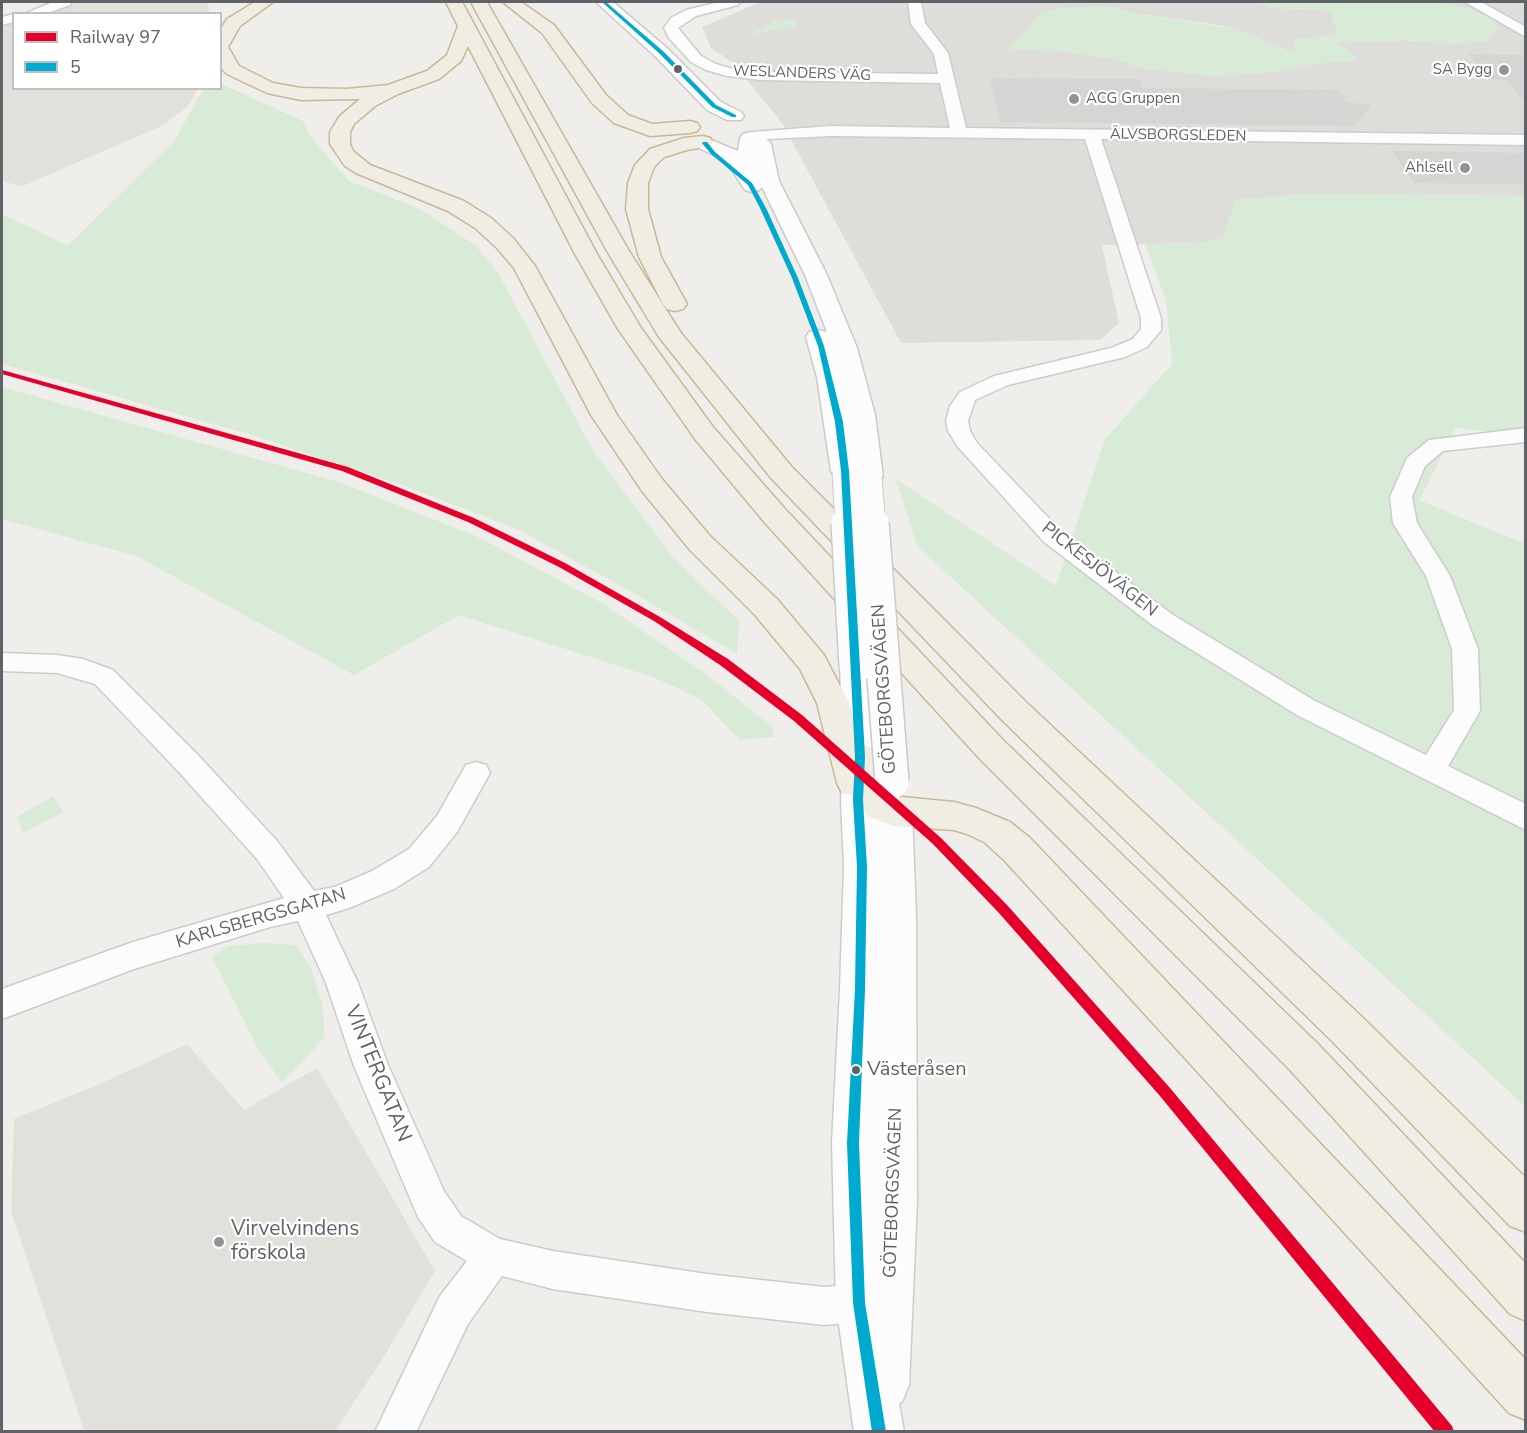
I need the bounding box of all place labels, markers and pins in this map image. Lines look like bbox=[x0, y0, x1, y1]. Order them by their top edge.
place label: SA Bygg bbox=[1433, 61, 1492, 79]
unlabelled marker bbox=[672, 63, 684, 75]
marker: SA Bygg bbox=[1497, 63, 1511, 77]
place label: ACG Gruppen bbox=[1086, 90, 1180, 108]
marker: ACG Gruppen bbox=[1067, 92, 1081, 106]
place label: Ahlsell bbox=[1405, 159, 1453, 177]
marker: Ahlsell bbox=[1458, 161, 1472, 175]
place label: Västeråsen bbox=[867, 1058, 967, 1082]
marker: Västeråsen bbox=[850, 1064, 862, 1076]
place label: Virvelvindens förskola bbox=[231, 1217, 359, 1267]
marker: Virvelvindens förskola bbox=[212, 1235, 226, 1249]

